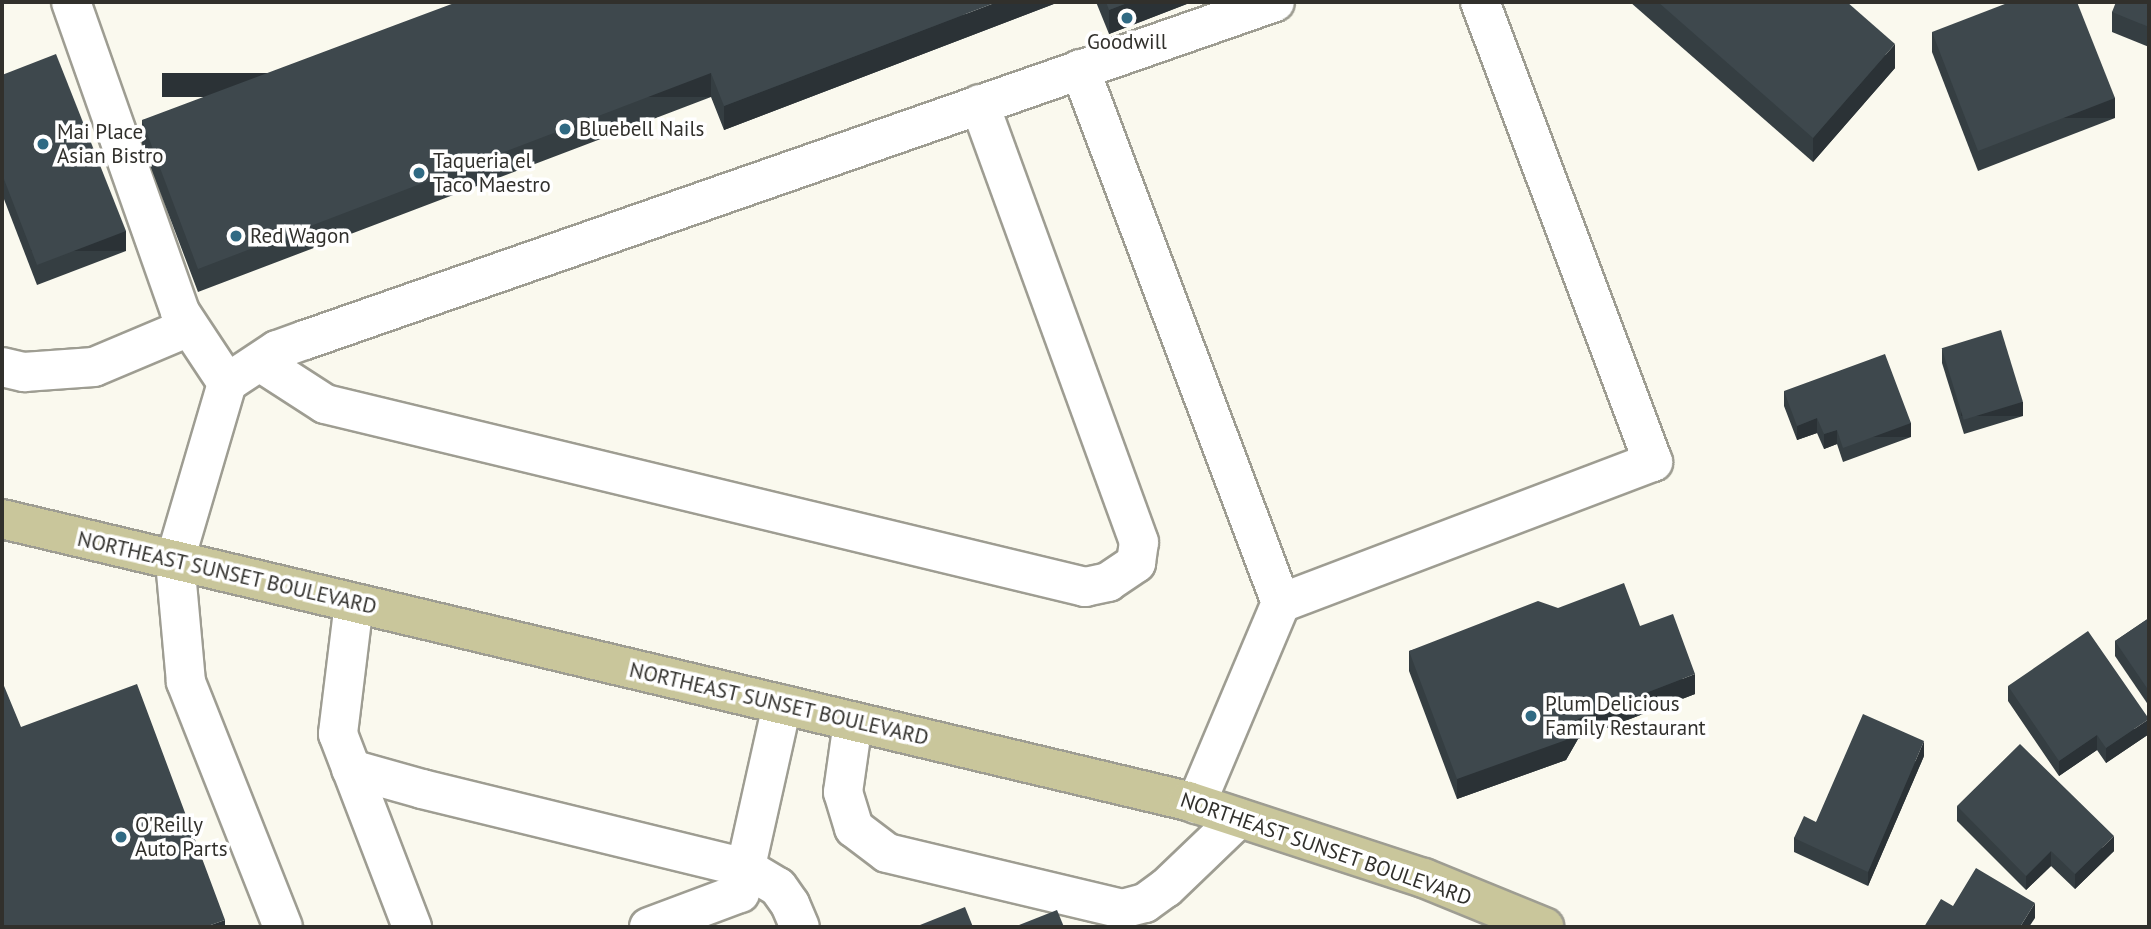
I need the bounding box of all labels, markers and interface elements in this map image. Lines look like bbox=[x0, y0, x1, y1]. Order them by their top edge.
marker: Goodwill bbox=[1119, 10, 1135, 26]
place label: Goodwill bbox=[1087, 29, 1167, 55]
place label: Bluebell Nails bbox=[579, 116, 704, 142]
place label: Mai Place Asian Bistro bbox=[57, 119, 164, 169]
marker: Bluebell Nails bbox=[557, 121, 573, 137]
marker: Mai Place Asian Bistro bbox=[35, 136, 51, 152]
place label: Taqueria el Taco Maestro bbox=[433, 148, 551, 198]
marker: Taqueria el Taco Maestro bbox=[411, 165, 427, 181]
place label: Red Wagon bbox=[250, 223, 350, 249]
marker: Red Wagon bbox=[228, 228, 244, 244]
street label: NORTHEAST SUNSET BOULEVARD bbox=[74, 526, 380, 620]
street label: NORTHEAST SUNSET BOULEVARD bbox=[626, 657, 932, 751]
place label: Plum Delicious Family Restaurant bbox=[1545, 691, 1706, 741]
marker: Plum Delicious Family Restaurant bbox=[1523, 708, 1539, 724]
street label: NORTHEAST SUNSET BOULEVARD bbox=[1176, 787, 1476, 911]
place label: O'Reilly Auto Parts bbox=[135, 812, 228, 862]
marker: O'Reilly Auto Parts bbox=[113, 829, 129, 845]

